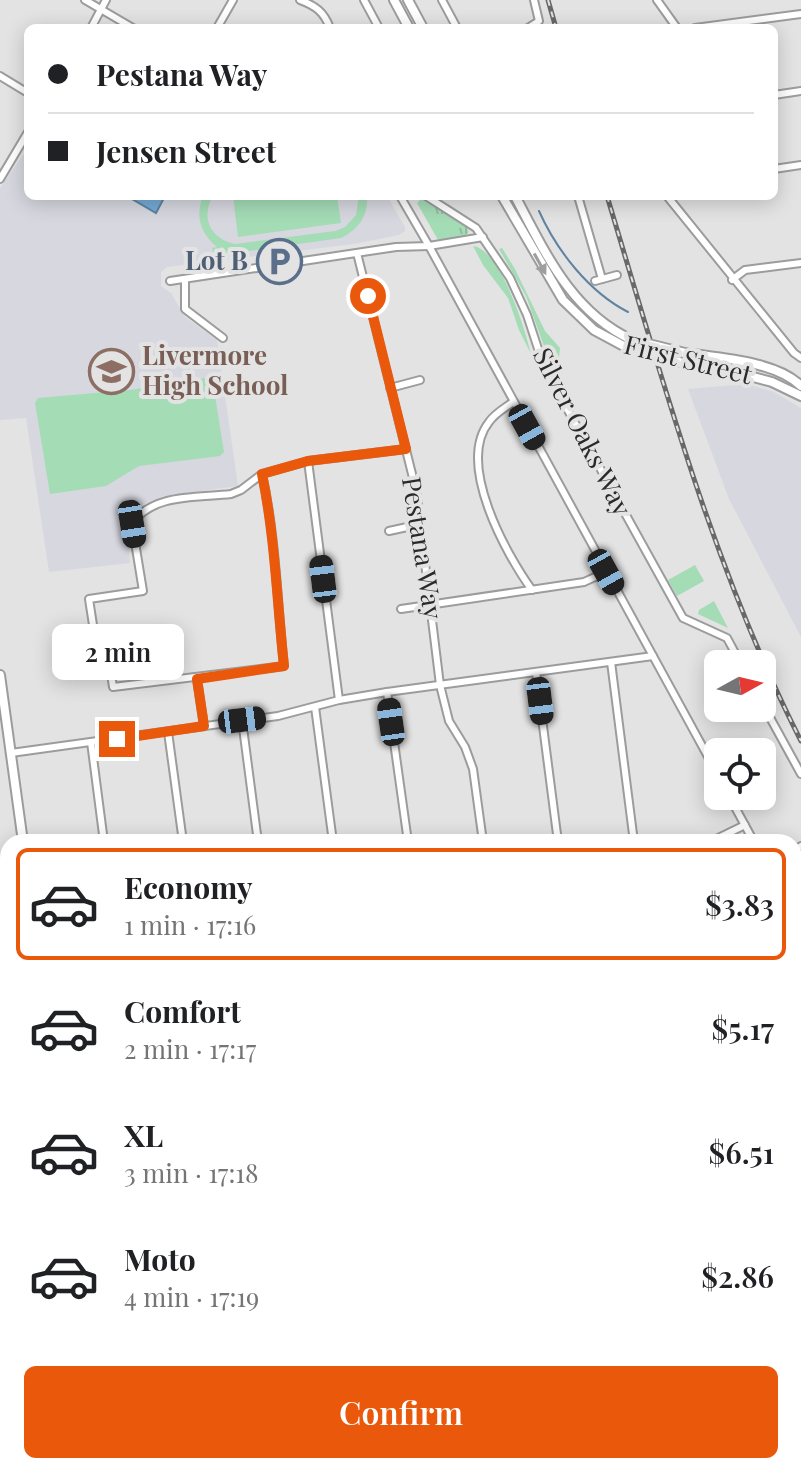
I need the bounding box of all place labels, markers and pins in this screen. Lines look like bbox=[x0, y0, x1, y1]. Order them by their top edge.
parking icon: Lot B bbox=[255, 237, 303, 285]
place label: Lot B bbox=[185, 242, 248, 277]
place label: Livermore High School bbox=[142, 337, 288, 402]
school or university icon: Livermore High School bbox=[87, 347, 135, 395]

